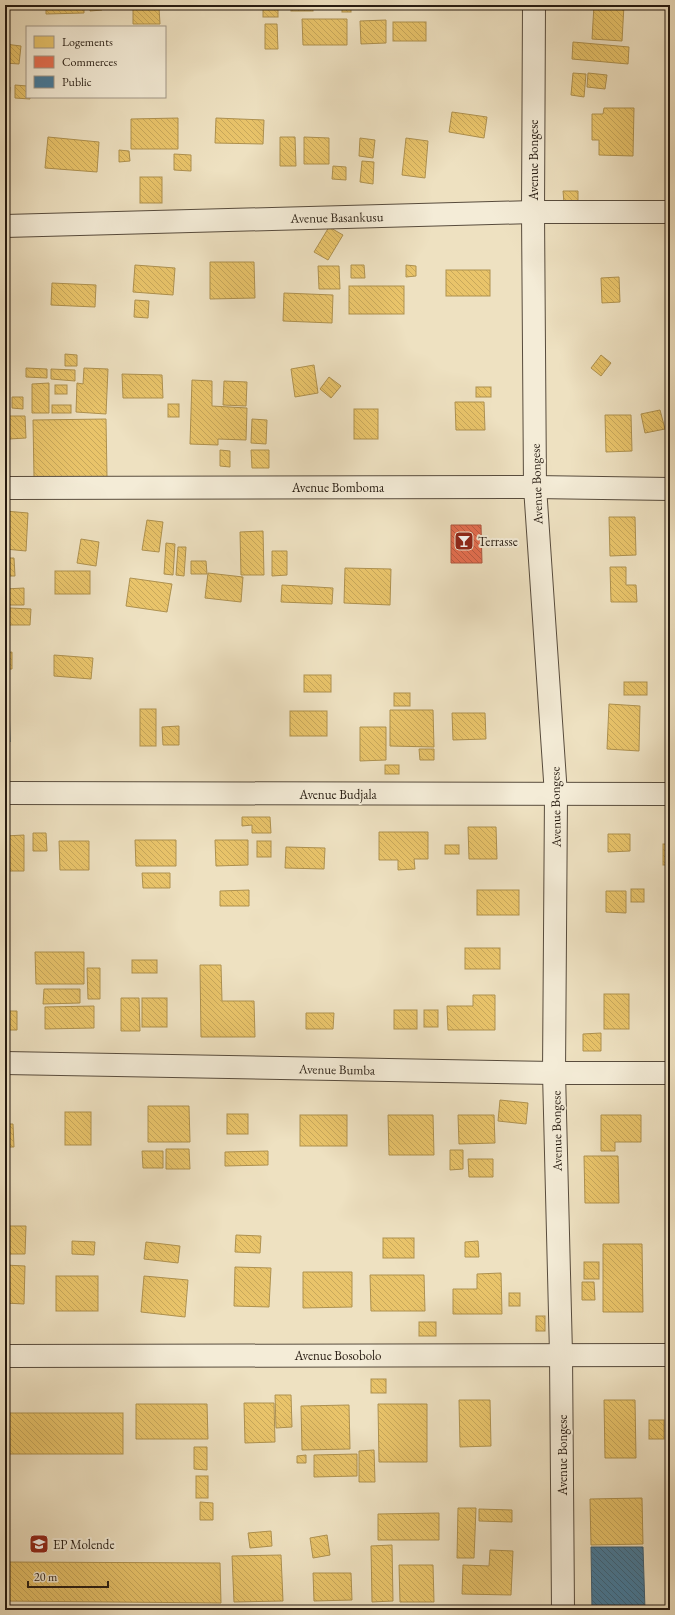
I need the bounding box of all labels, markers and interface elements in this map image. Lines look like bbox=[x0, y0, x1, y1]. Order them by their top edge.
legend bbox=[26, 26, 166, 98]
text: Logements bbox=[62, 34, 113, 50]
text: Commerces bbox=[62, 54, 117, 70]
text: Public bbox=[62, 74, 92, 90]
street label: Avenue Bongese bbox=[525, 120, 542, 201]
street label: Avenue Basankusu bbox=[289, 208, 384, 227]
street label: Avenue Bongese bbox=[527, 443, 546, 526]
street label: Avenue Bomboma bbox=[291, 479, 385, 496]
bar icon: Terrasse bbox=[453, 530, 475, 552]
place label: Terrasse bbox=[478, 533, 518, 550]
street label: Avenue Bongese bbox=[546, 766, 565, 849]
street label: Avenue Budjala bbox=[298, 786, 378, 803]
street label: Avenue Bumba bbox=[298, 1060, 376, 1079]
street label: Avenue Bongese bbox=[547, 1090, 566, 1173]
street label: Avenue Bosobolo bbox=[293, 1347, 382, 1364]
street label: Avenue Bongese bbox=[554, 1415, 571, 1496]
school or university icon: EP Molende bbox=[28, 1533, 50, 1555]
place label: EP Molende bbox=[53, 1536, 115, 1553]
scale bar bbox=[28, 1563, 108, 1589]
text: 20 m bbox=[34, 1569, 58, 1585]

